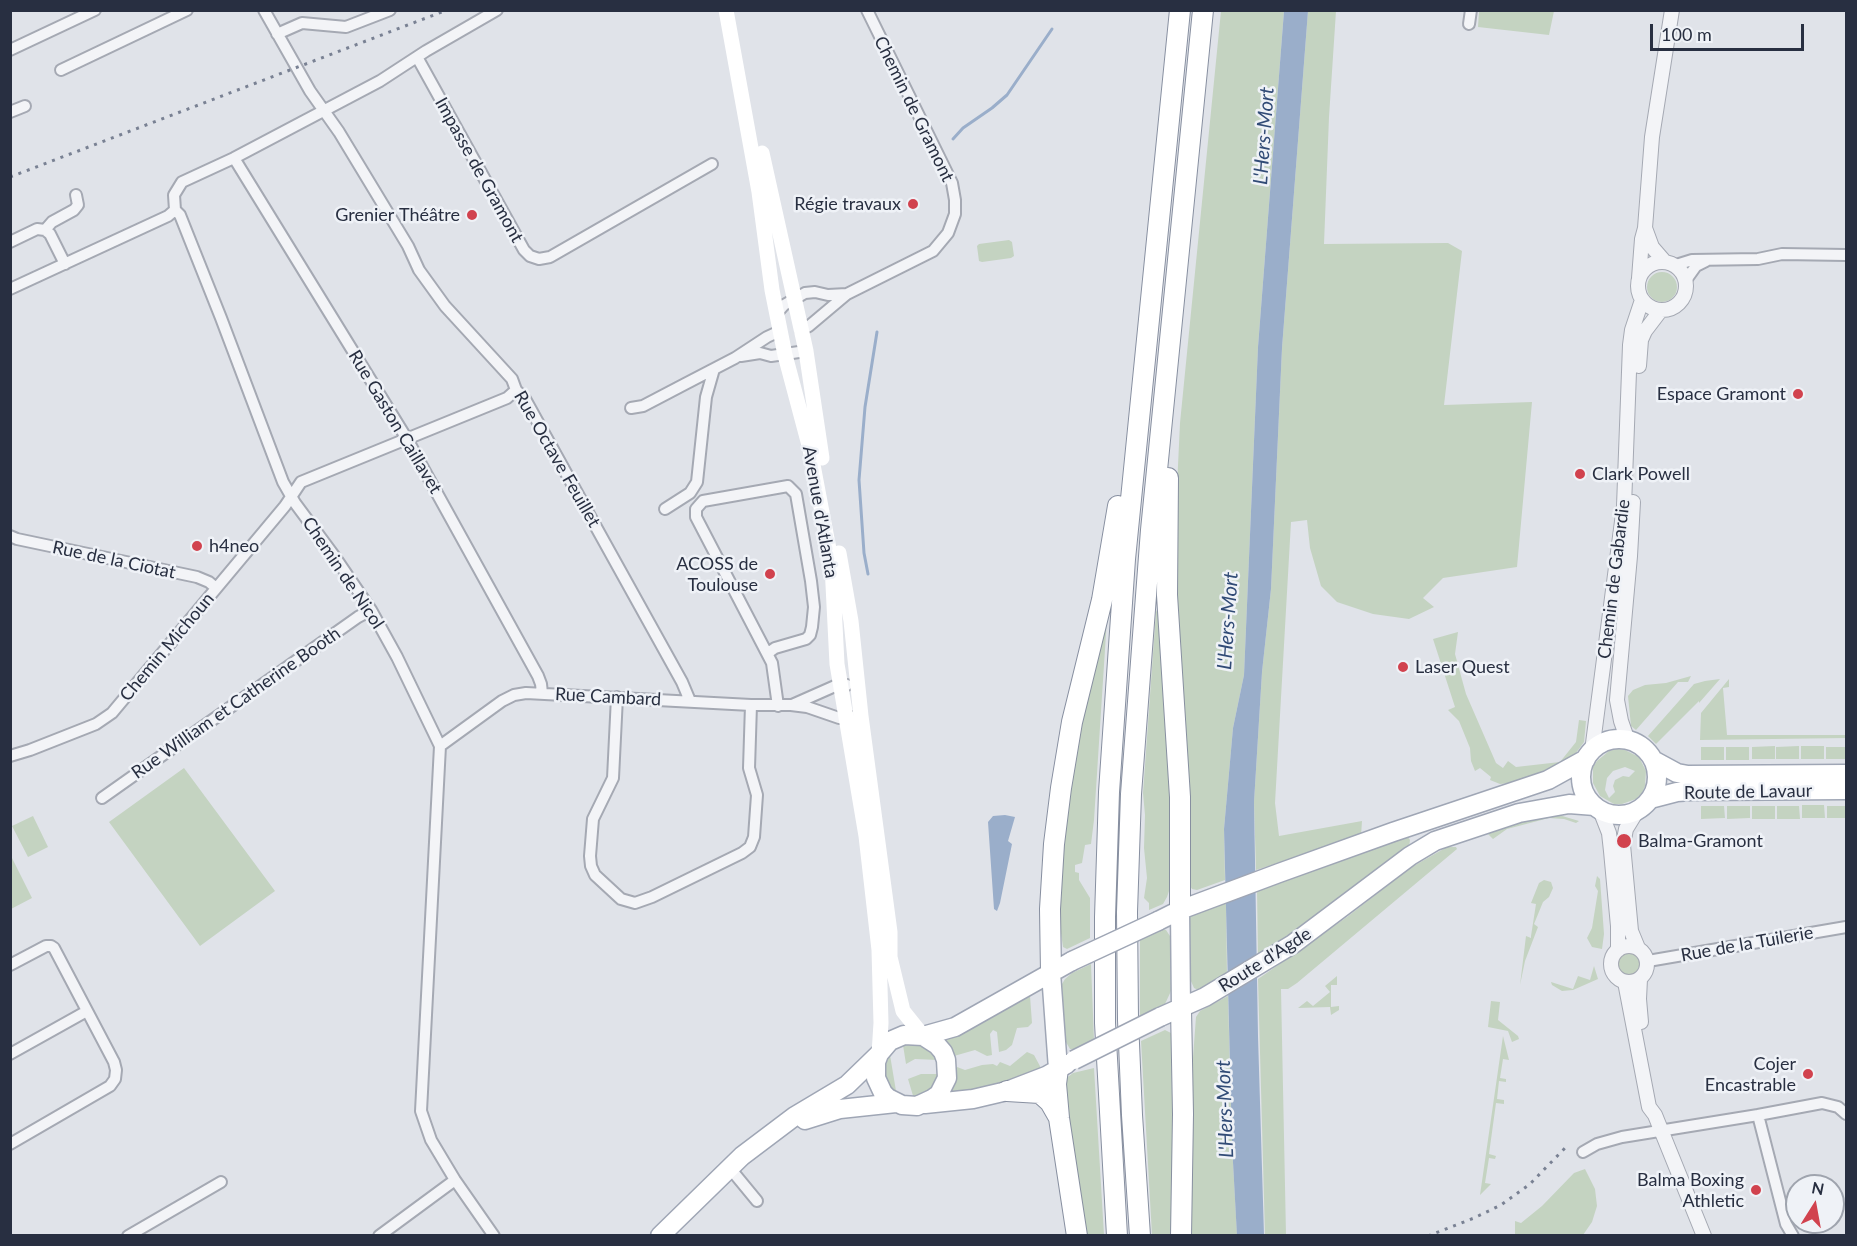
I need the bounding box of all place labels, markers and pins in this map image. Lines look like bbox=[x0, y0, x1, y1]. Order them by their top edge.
place label: Régie travaux bbox=[794, 193, 901, 215]
marker: Régie travaux bbox=[906, 197, 920, 211]
place label: Grenier Théâtre bbox=[335, 204, 460, 226]
marker: Grenier Théâtre bbox=[465, 208, 479, 222]
place label: Espace Gramont bbox=[1657, 383, 1786, 405]
marker: Espace Gramont bbox=[1791, 387, 1805, 401]
place label: Clark Powell bbox=[1592, 463, 1690, 485]
marker: Clark Powell bbox=[1573, 467, 1587, 481]
place label: h4neo bbox=[209, 535, 259, 557]
marker: h4neo bbox=[190, 539, 204, 553]
place label: ACOSS de Toulouse bbox=[676, 553, 758, 596]
marker: ACOSS de Toulouse bbox=[763, 567, 777, 581]
place label: Laser Quest bbox=[1415, 656, 1510, 678]
marker: Laser Quest bbox=[1396, 660, 1410, 674]
place label: Balma-Gramont bbox=[1638, 830, 1763, 852]
marker: Balma-Gramont bbox=[1615, 832, 1633, 850]
place label: Cojer Encastrable bbox=[1705, 1053, 1796, 1096]
marker: Cojer Encastrable bbox=[1801, 1067, 1815, 1081]
place label: Balma Boxing Athletic bbox=[1637, 1169, 1744, 1212]
marker: Balma Boxing Athletic bbox=[1749, 1183, 1763, 1197]

